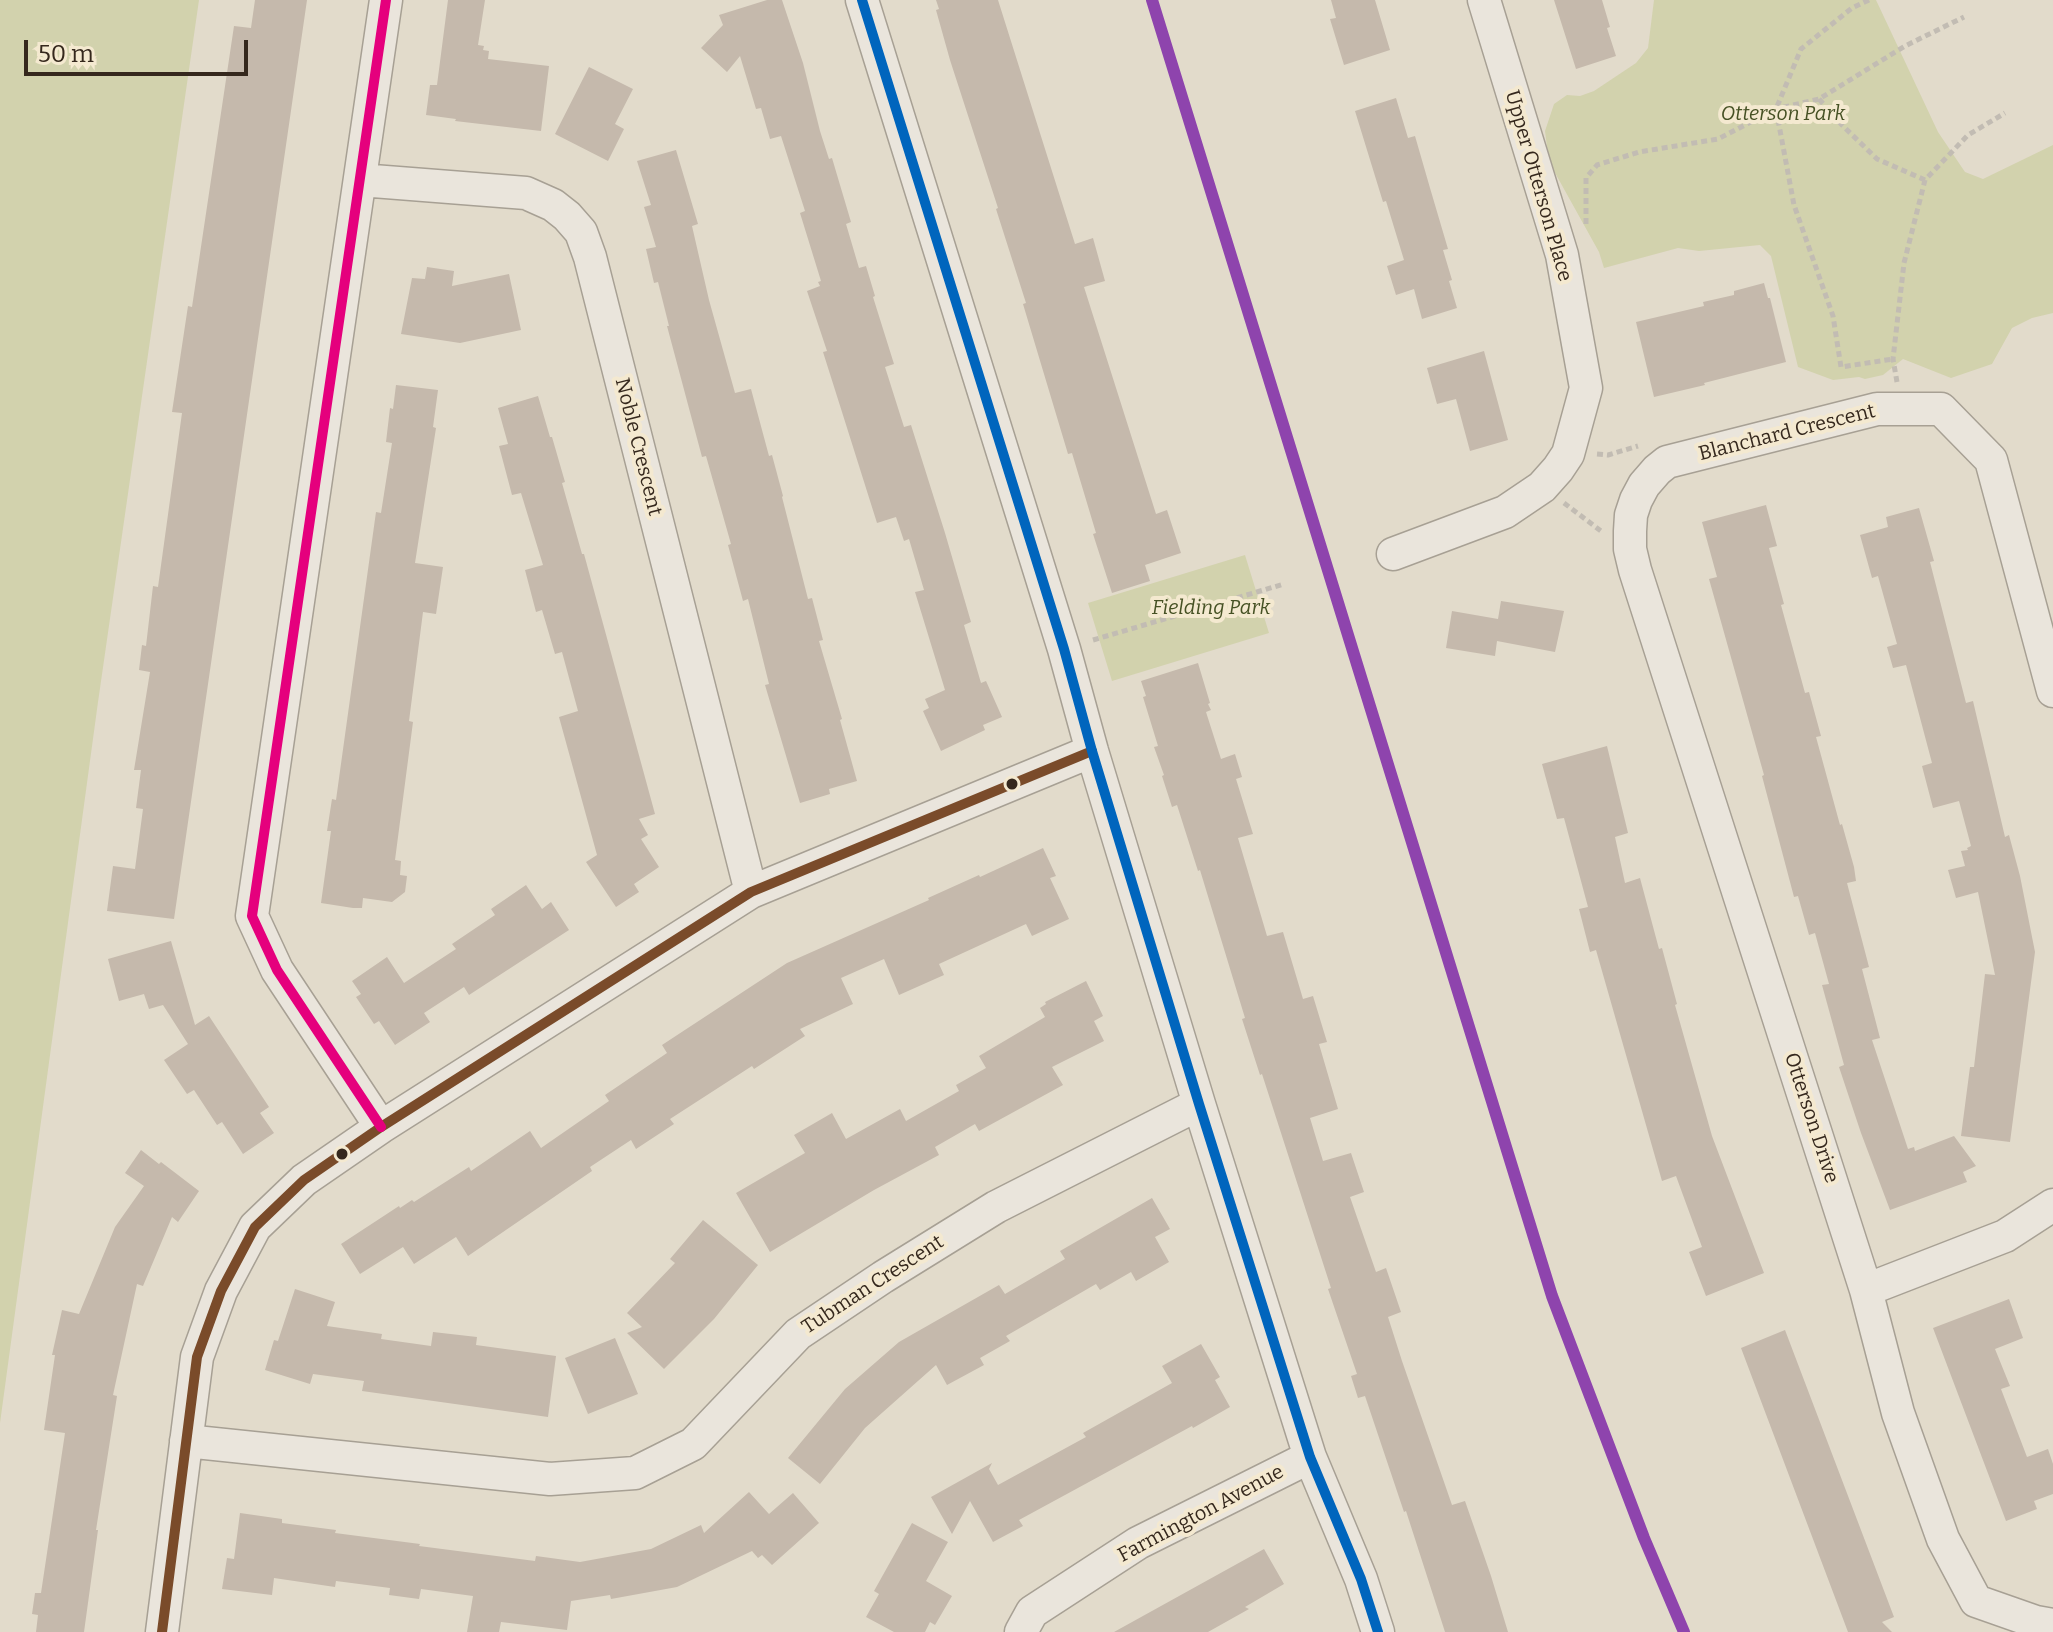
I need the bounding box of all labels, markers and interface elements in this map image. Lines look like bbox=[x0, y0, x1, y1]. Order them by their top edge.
scale bar bbox=[28, 24, 252, 74]
text: 50 m bbox=[38, 40, 94, 68]
street label: Upper Otterson Place bbox=[1499, 88, 1577, 284]
park label: Otterson Park bbox=[1721, 102, 1845, 126]
street label: Noble Crescent bbox=[609, 376, 667, 518]
street label: Blanchard Crescent bbox=[1696, 399, 1878, 467]
park label: Fielding Park bbox=[1152, 596, 1270, 620]
unlabelled marker bbox=[1004, 776, 1020, 792]
street label: Otterson Drive bbox=[1779, 1050, 1843, 1186]
unlabelled marker bbox=[334, 1146, 350, 1162]
street label: Tubman Crescent bbox=[798, 1230, 948, 1340]
street label: Farmington Avenue bbox=[1114, 1460, 1288, 1568]

